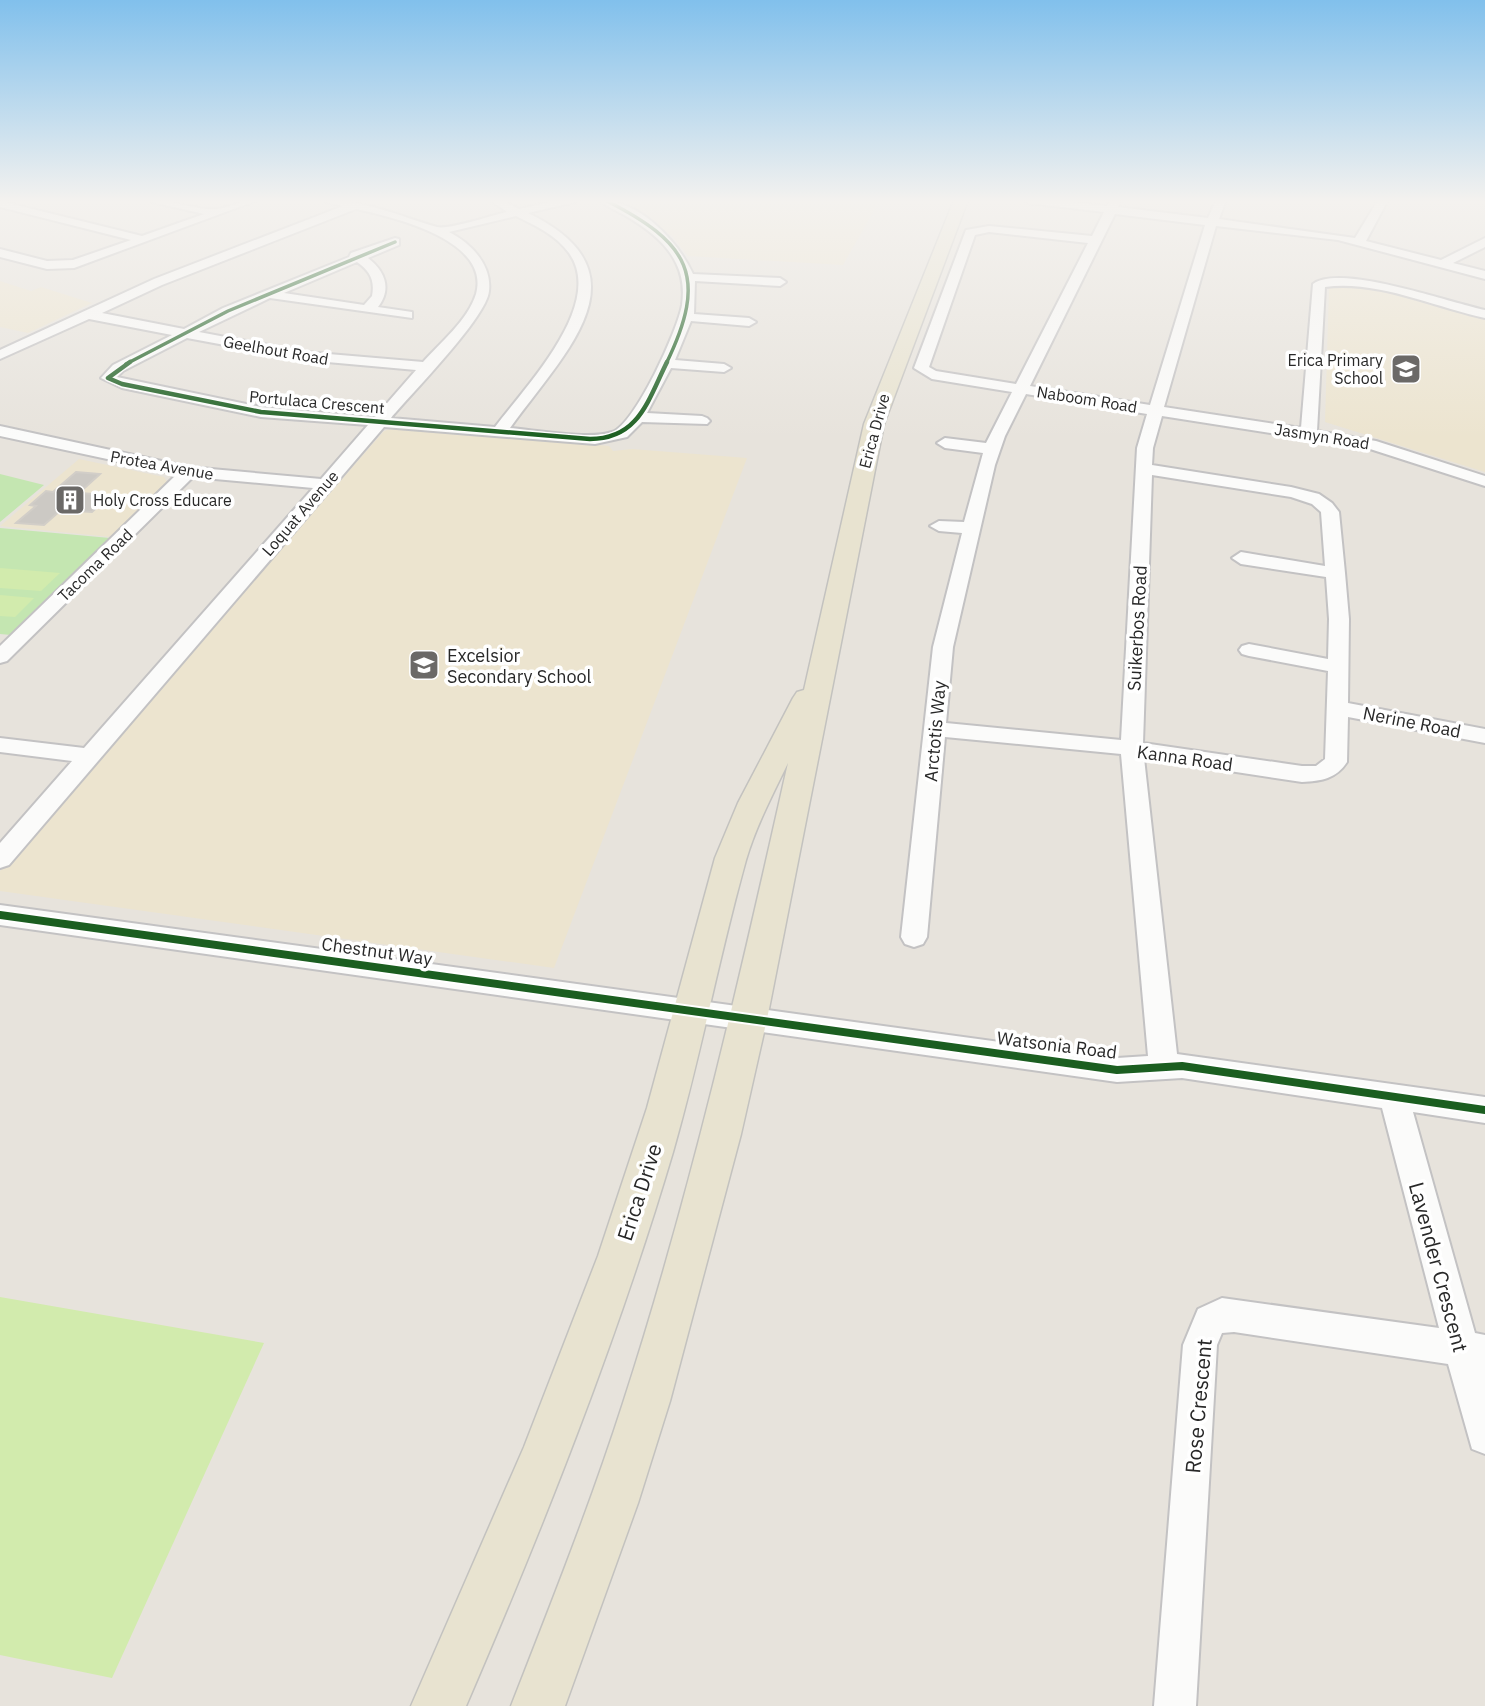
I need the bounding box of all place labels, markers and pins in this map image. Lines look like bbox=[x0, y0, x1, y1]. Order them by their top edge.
place label: Erica Primary School bbox=[1287, 350, 1383, 388]
school or university icon: Erica Primary School bbox=[1389, 352, 1423, 386]
building icon: Holy Cross Educare bbox=[53, 483, 87, 517]
place label: Holy Cross Educare bbox=[93, 490, 232, 510]
place label: Excelsior Secondary School bbox=[447, 644, 592, 688]
school or university icon: Excelsior Secondary School bbox=[407, 648, 441, 682]

